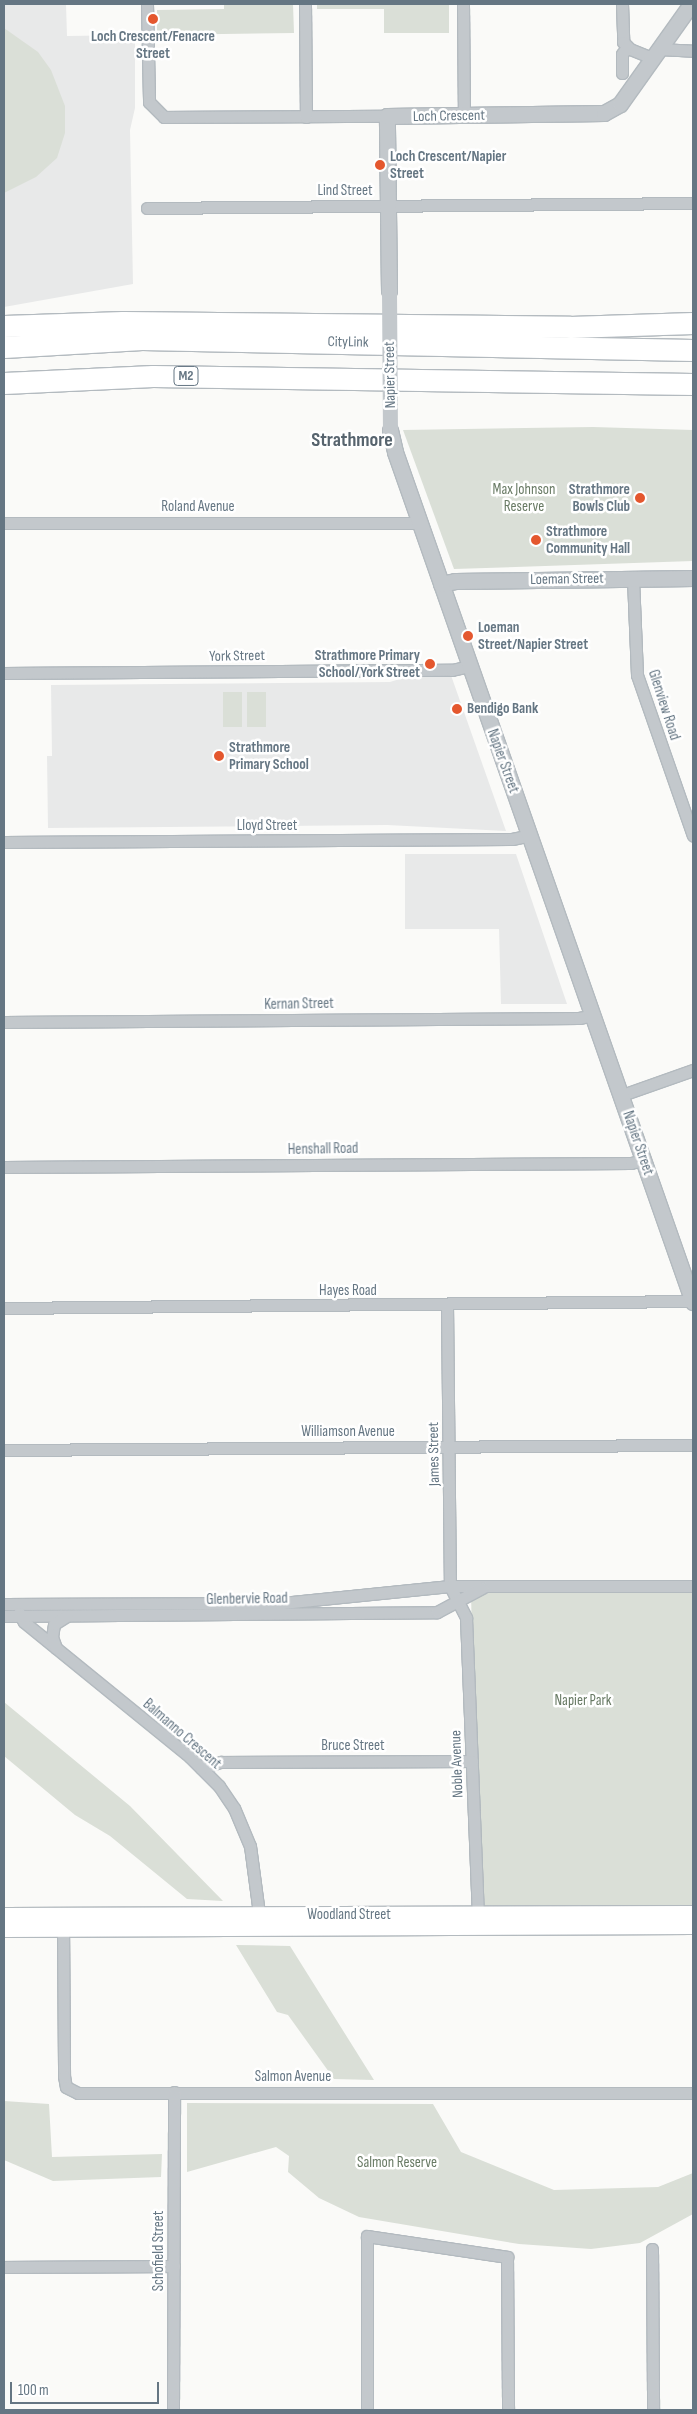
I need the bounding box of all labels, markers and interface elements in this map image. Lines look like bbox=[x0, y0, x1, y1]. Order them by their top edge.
marker: Loch Crescent/Fenacre Street bbox=[147, 13, 159, 25]
place label: Loch Crescent/Fenacre Street bbox=[91, 27, 215, 62]
street label: Loch Crescent bbox=[413, 106, 485, 126]
place label: Loch Crescent/Napier Street bbox=[390, 147, 506, 182]
marker: Loch Crescent/Napier Street bbox=[374, 159, 386, 171]
street label: Lind Street bbox=[317, 182, 373, 200]
street label: CityLink bbox=[327, 333, 369, 351]
street label: Napier Street bbox=[380, 341, 400, 409]
road number: M2 bbox=[174, 364, 198, 388]
district label: Strathmore bbox=[311, 428, 393, 452]
park label: Max Johnson Reserve bbox=[493, 480, 555, 515]
place label: Strathmore Bowls Club bbox=[569, 480, 630, 515]
marker: Strathmore Bowls Club bbox=[634, 492, 646, 504]
street label: Roland Avenue bbox=[161, 498, 235, 516]
place label: Strathmore Community Hall bbox=[546, 522, 630, 557]
marker: Strathmore Community Hall bbox=[530, 534, 542, 546]
street label: Loeman Street bbox=[530, 569, 604, 589]
place label: Loeman Street/Napier Street bbox=[478, 618, 588, 653]
marker: Loeman Street/Napier Street bbox=[462, 630, 474, 642]
place label: Strathmore Primary School/York Street bbox=[315, 646, 420, 681]
street label: York Street bbox=[209, 647, 265, 665]
marker: Strathmore Primary School/York Street bbox=[424, 658, 436, 670]
street label: Glenview Road bbox=[644, 667, 684, 743]
place label: Bendigo Bank bbox=[467, 700, 538, 718]
marker: Bendigo Bank bbox=[451, 703, 463, 715]
street label: Napier Street bbox=[483, 727, 523, 795]
place label: Strathmore Primary School bbox=[229, 738, 309, 773]
marker: Strathmore Primary School bbox=[213, 750, 225, 762]
street label: Lloyd Street bbox=[237, 817, 297, 835]
street label: Kernan Street bbox=[264, 994, 334, 1014]
street label: Napier Street bbox=[619, 1108, 657, 1178]
street label: Henshall Road bbox=[288, 1139, 358, 1159]
street label: Hayes Road bbox=[319, 1282, 377, 1300]
street label: James Street bbox=[424, 1422, 444, 1486]
street label: Williamson Avenue bbox=[301, 1423, 395, 1441]
street label: Glenbervie Road bbox=[206, 1589, 288, 1609]
park label: Napier Park bbox=[554, 1692, 612, 1710]
street label: Balmanno Crescent bbox=[139, 1695, 225, 1773]
street label: Noble Avenue bbox=[447, 1730, 467, 1798]
street label: Bruce Street bbox=[321, 1737, 385, 1755]
street label: Woodland Street bbox=[307, 1906, 391, 1924]
street label: Salmon Avenue bbox=[255, 2068, 331, 2086]
park label: Salmon Reserve bbox=[357, 2154, 437, 2172]
street label: Schofield Street bbox=[150, 2211, 168, 2291]
scale bar bbox=[12, 2372, 161, 2404]
text: 100 m bbox=[18, 2381, 49, 2400]

